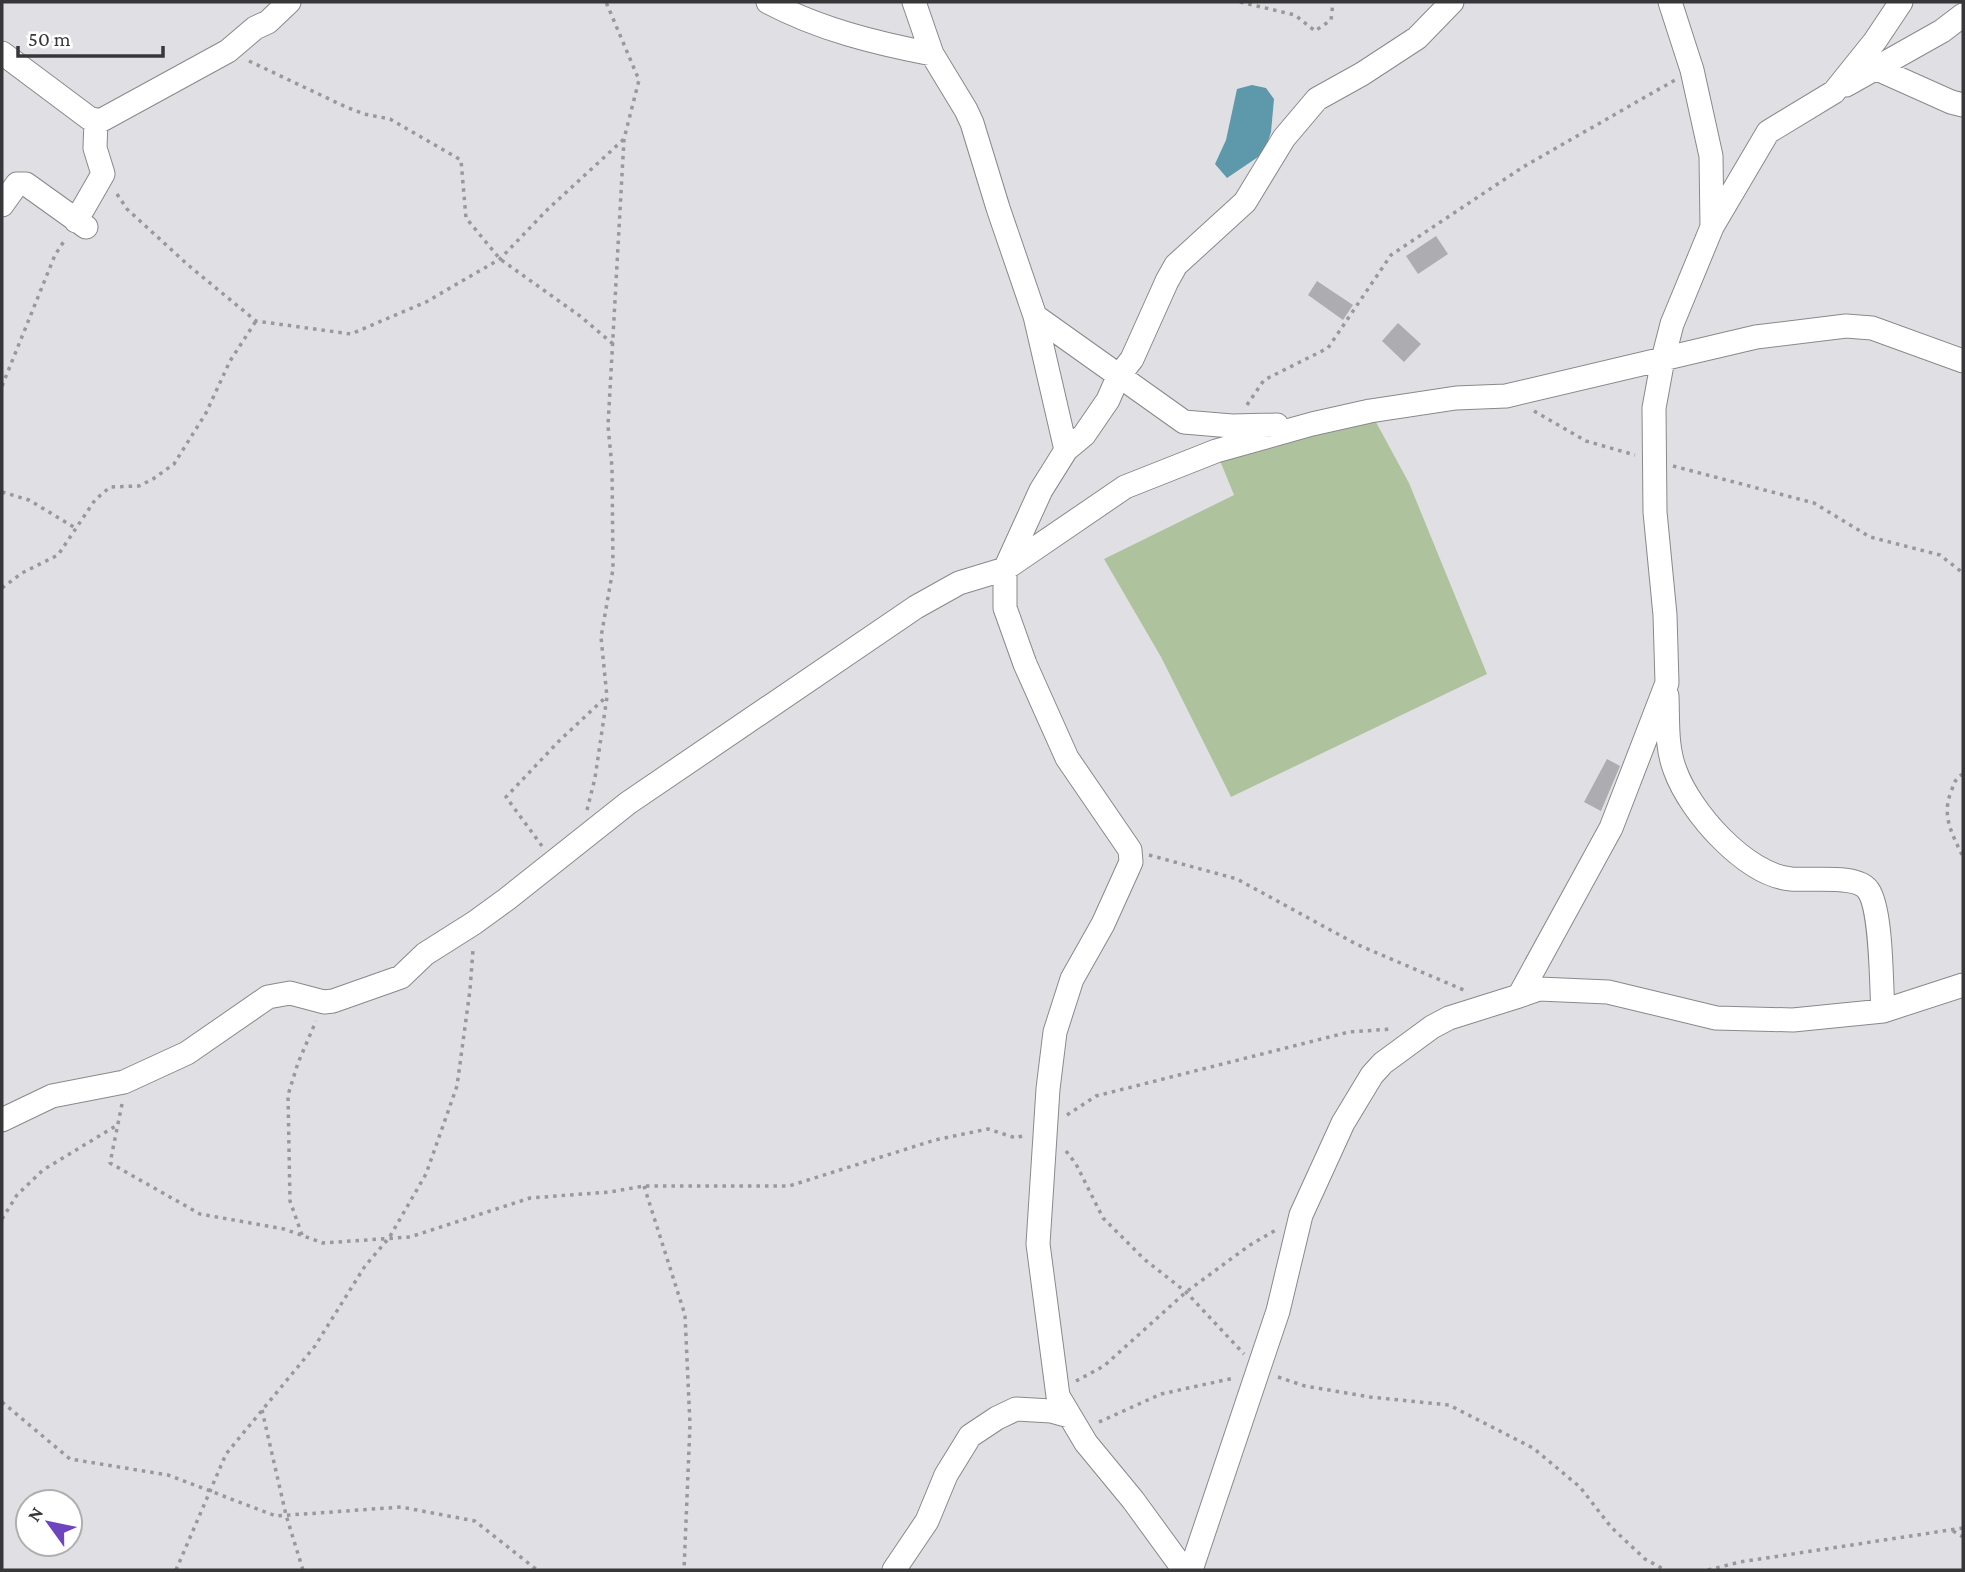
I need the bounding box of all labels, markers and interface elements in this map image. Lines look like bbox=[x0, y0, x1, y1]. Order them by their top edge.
scale bar bbox=[18, 14, 163, 58]
text: 50 m bbox=[28, 27, 71, 51]
north arrow bbox=[14, 1488, 84, 1558]
text: N bbox=[23, 1503, 48, 1525]

